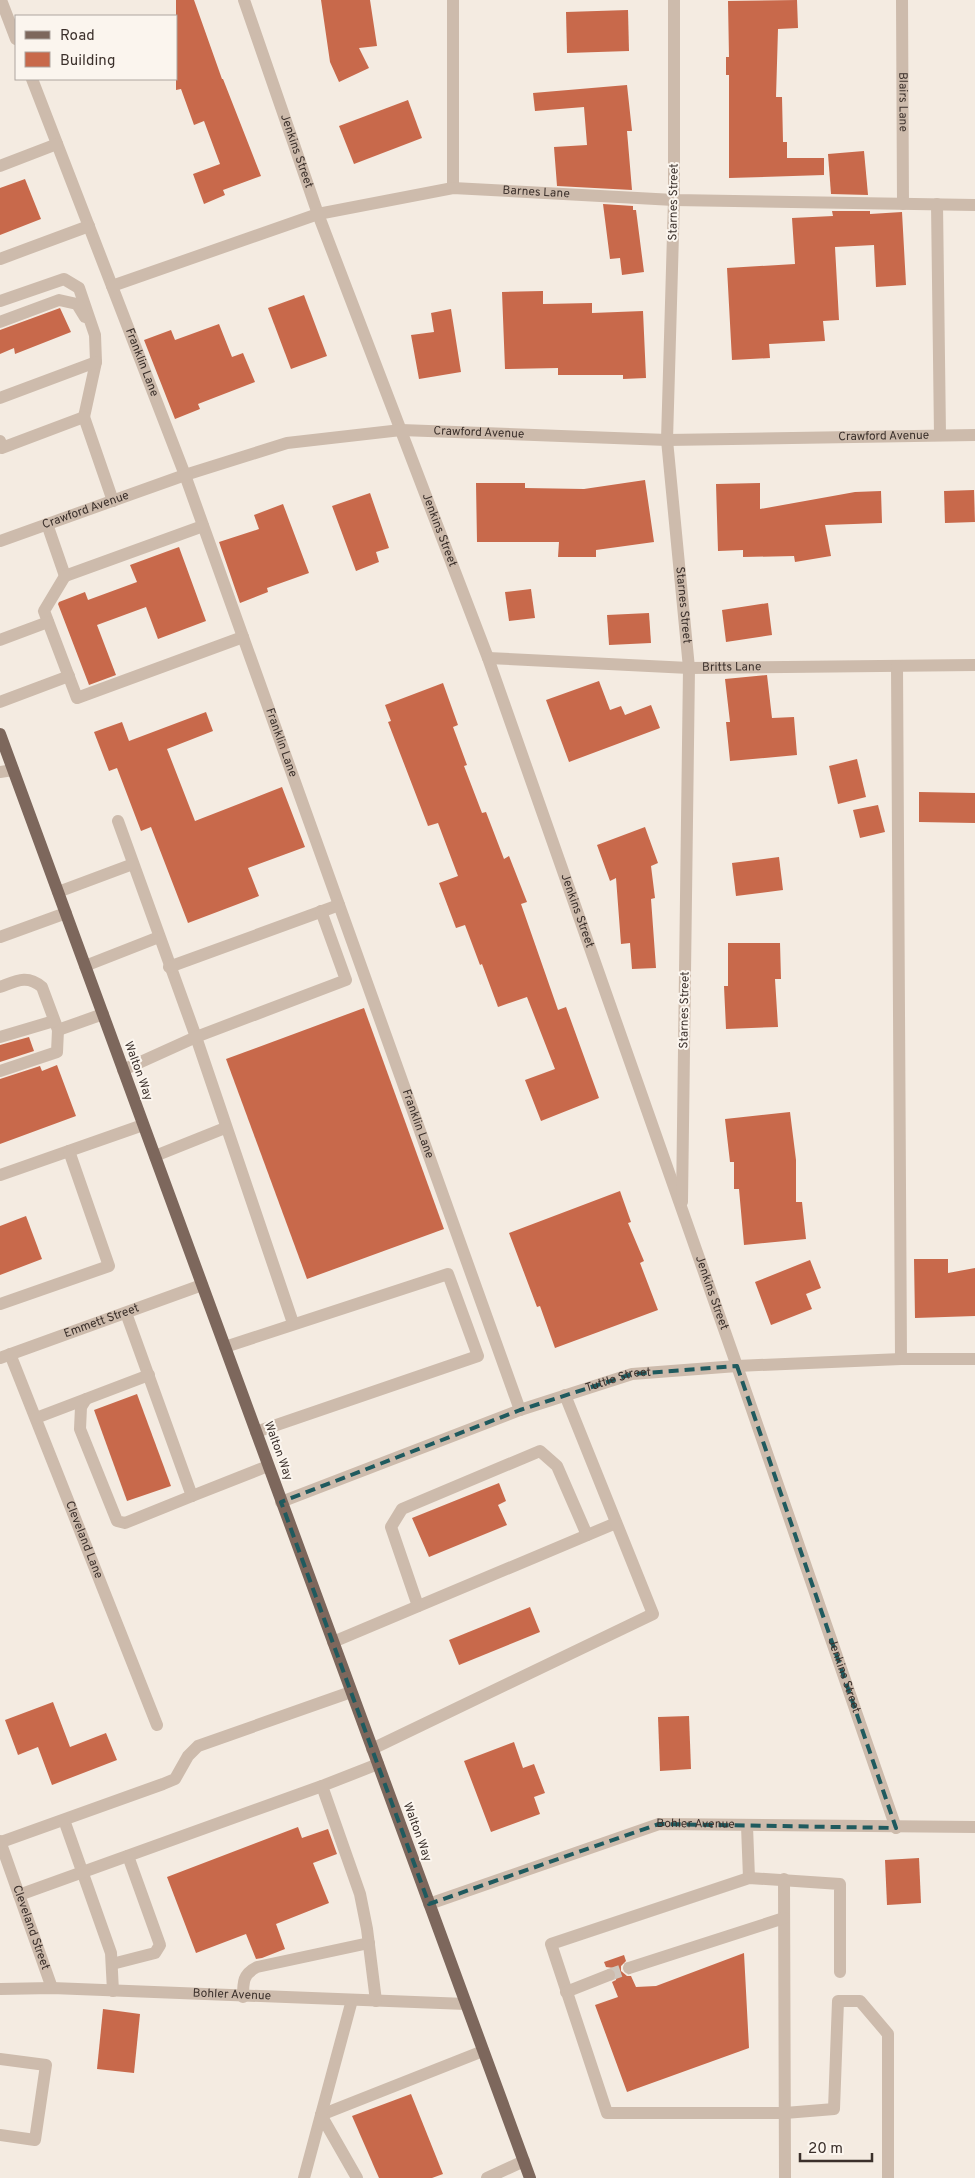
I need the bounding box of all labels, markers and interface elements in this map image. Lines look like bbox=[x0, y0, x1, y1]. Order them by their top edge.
legend bbox=[15, 15, 178, 80]
text: Road bbox=[60, 27, 95, 46]
text: Building bbox=[60, 52, 115, 71]
street label: Blairs Lane bbox=[894, 72, 911, 132]
street label: Jenkins Street bbox=[276, 112, 317, 191]
street label: Starnes Street bbox=[665, 163, 683, 241]
street label: Barnes Lane bbox=[502, 183, 570, 202]
street label: Franklin Lane bbox=[121, 326, 162, 399]
street label: Crawford Avenue bbox=[433, 423, 525, 443]
street label: Crawford Avenue bbox=[838, 428, 929, 445]
street label: Crawford Avenue bbox=[40, 488, 131, 533]
street label: Jenkins Street bbox=[418, 491, 460, 569]
street label: Starnes Street bbox=[671, 566, 695, 644]
street label: Britts Lane bbox=[702, 659, 762, 676]
street label: Franklin Lane bbox=[261, 706, 301, 780]
street label: Jenkins Street bbox=[557, 872, 597, 950]
street label: Starnes Street bbox=[676, 971, 694, 1049]
street label: Walton Way bbox=[120, 1039, 156, 1103]
street label: Franklin Lane bbox=[398, 1087, 437, 1161]
street label: Jenkins Street bbox=[691, 1254, 732, 1332]
street label: Emmett Street bbox=[62, 1300, 141, 1342]
street label: Tuttle Street bbox=[583, 1365, 652, 1396]
street label: Walton Way bbox=[260, 1419, 296, 1483]
street label: Cleveland Lane bbox=[61, 1499, 106, 1581]
street label: Jenkins Street bbox=[823, 1636, 864, 1715]
street label: Walton Way bbox=[399, 1800, 435, 1864]
street label: Bohler Avenue bbox=[656, 1816, 735, 1833]
street label: Cleveland Street bbox=[8, 1883, 53, 1972]
street label: Bohler Avenue bbox=[192, 1985, 271, 2004]
scale bar bbox=[800, 2130, 872, 2162]
text: 20 m bbox=[808, 2140, 843, 2159]

